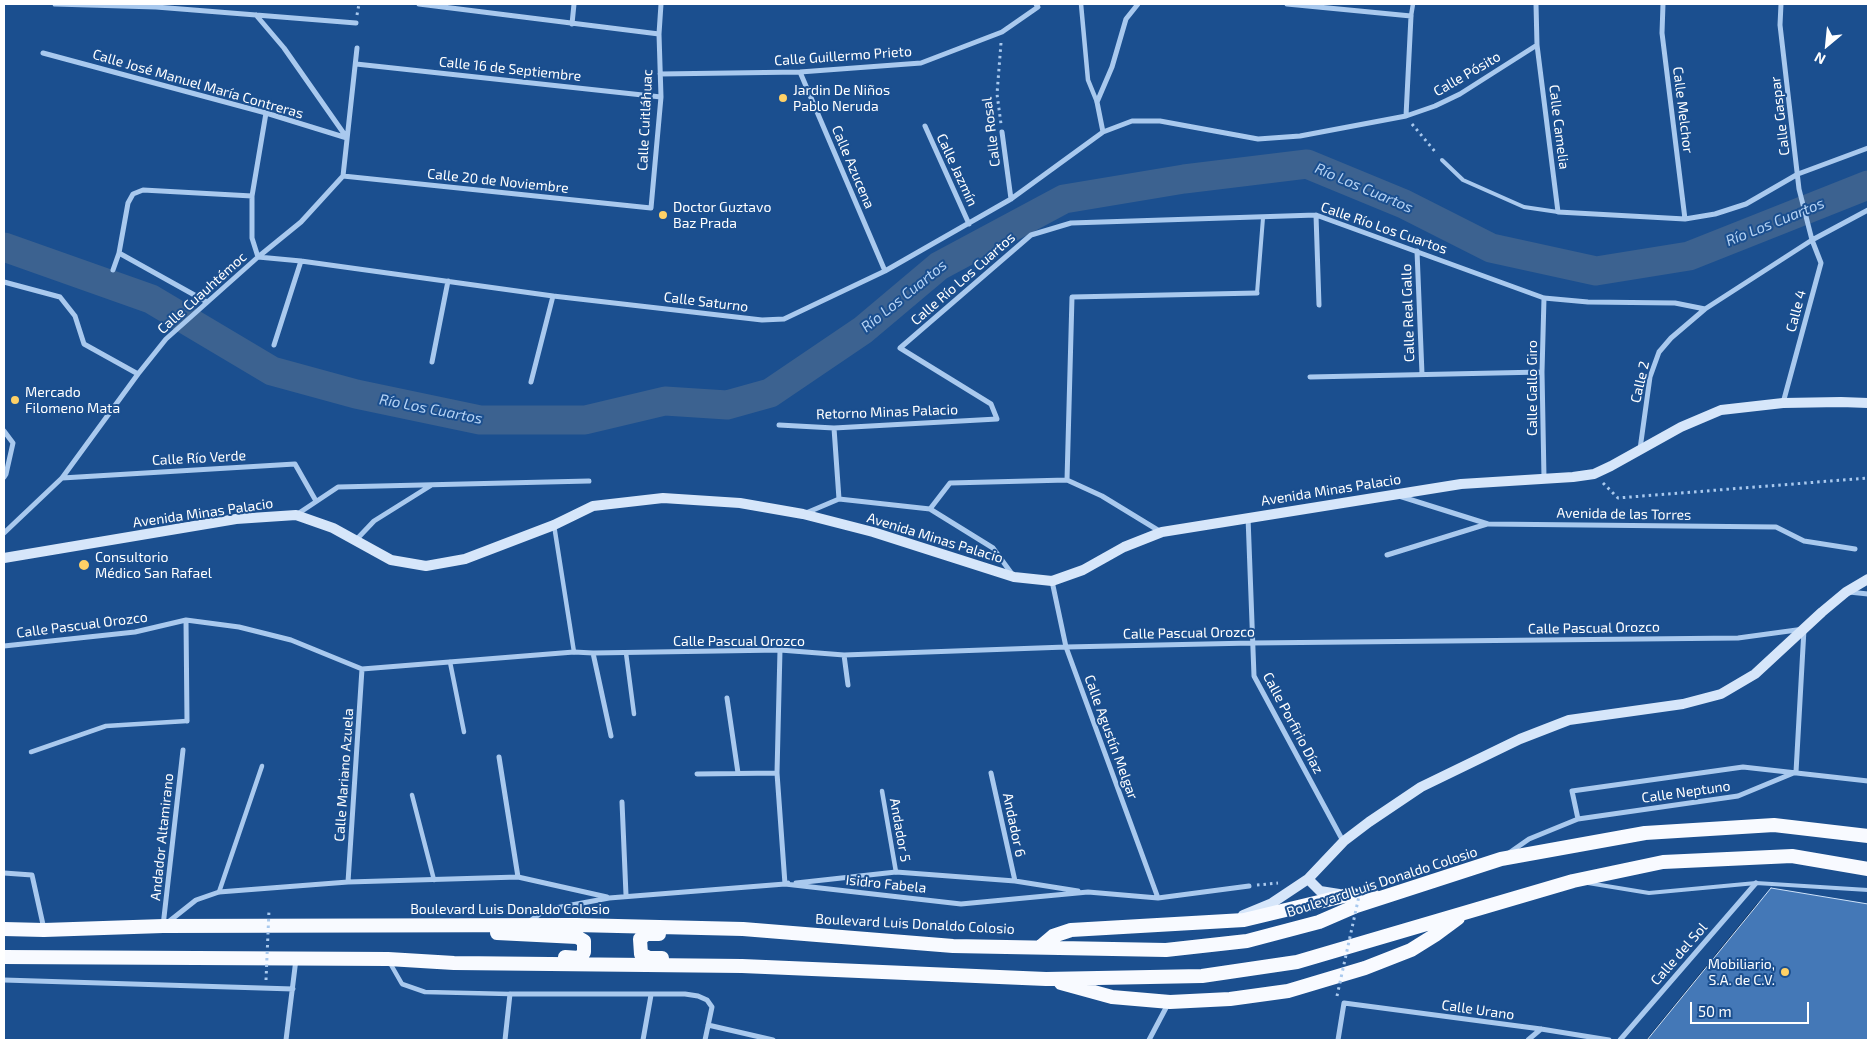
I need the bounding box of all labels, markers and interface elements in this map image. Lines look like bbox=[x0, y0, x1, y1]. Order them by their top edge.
north arrow bbox=[1802, 20, 1852, 70]
street label: Calle Guillermo Prieto bbox=[774, 43, 912, 69]
street label: Calle José Manuel María Contreras bbox=[91, 46, 305, 122]
street label: Calle Pósito bbox=[1430, 48, 1504, 100]
text: N bbox=[1811, 49, 1828, 69]
street label: Calle 16 de Septiembre bbox=[438, 53, 582, 85]
street label: Calle Melchor bbox=[1669, 66, 1697, 154]
street label: Calle Cuitláhuac bbox=[634, 69, 656, 171]
street label: Calle Gaspar bbox=[1767, 75, 1793, 157]
place label: Jardin De Niños Pablo Neruda bbox=[793, 82, 890, 114]
street label: Calle Camelia bbox=[1545, 84, 1573, 170]
marker: Jardin De Niños Pablo Neruda bbox=[777, 92, 789, 104]
street label: Calle Rosal bbox=[978, 96, 1004, 168]
street label: Calle Azucena bbox=[828, 123, 878, 211]
street label: Calle Jazmín bbox=[933, 131, 981, 209]
water label: Río Los Cuartos bbox=[1312, 159, 1416, 217]
street label: Calle 20 de Noviembre bbox=[426, 165, 570, 197]
water label: Río Los Cuartos bbox=[1723, 194, 1827, 250]
street label: Calle Río Los Cuartos bbox=[1318, 198, 1450, 258]
place label: Doctor Guztavo Baz Prada bbox=[673, 199, 771, 232]
marker: Doctor Guztavo Baz Prada bbox=[657, 209, 669, 221]
street label: Calle Río Los Cuartos bbox=[907, 229, 1019, 329]
street label: Calle Cuauhtémoc bbox=[154, 249, 250, 337]
water label: Río Los Cuartos bbox=[858, 256, 950, 336]
street label: Calle Real Gallo bbox=[1398, 264, 1418, 362]
street label: Calle Saturno bbox=[663, 288, 749, 316]
street label: Calle 4 bbox=[1782, 288, 1810, 334]
street label: Calle Gallo Giro bbox=[1524, 340, 1540, 436]
street label: Calle 2 bbox=[1627, 359, 1653, 405]
place label: Mercado Filomeno Mata bbox=[25, 384, 120, 417]
water label: Río Los Cuartos bbox=[378, 390, 484, 428]
marker: Mercado Filomeno Mata bbox=[9, 394, 21, 406]
street label: Retorno Minas Palacio bbox=[816, 401, 958, 423]
street label: Calle Río Verde bbox=[151, 447, 247, 469]
street label: Avenida Minas Palacio bbox=[1260, 471, 1402, 509]
street label: Avenida Minas Palacio bbox=[132, 495, 274, 531]
street label: Avenida de las Torres bbox=[1557, 504, 1691, 524]
street label: Avenida Minas Palacio bbox=[865, 509, 1005, 567]
place label: Consultorio Médico San Rafael bbox=[95, 549, 212, 582]
marker: Consultorio Médico San Rafael bbox=[77, 558, 91, 572]
street label: Calle Pascual Orozco bbox=[15, 609, 149, 641]
street label: Calle Pascual Orozco bbox=[1528, 618, 1660, 638]
street label: Calle Pascual Orozco bbox=[1123, 623, 1255, 643]
street label: Calle Pascual Orozco bbox=[673, 633, 805, 649]
street label: Calle Porfirio Díaz bbox=[1259, 669, 1327, 777]
street label: Calle Agustín Melgar bbox=[1081, 672, 1141, 802]
street label: Calle Mariano Azuela bbox=[331, 708, 357, 842]
street label: Andador Altamirano bbox=[147, 772, 177, 902]
street label: Calle Neptuno bbox=[1641, 777, 1731, 807]
street label: Andador 6 bbox=[999, 791, 1029, 859]
street label: Andador 5 bbox=[886, 797, 914, 863]
street label: Boulevard Luis Donaldo Colosio bbox=[1284, 843, 1480, 921]
street label: Isidro Fabela bbox=[845, 871, 927, 897]
street label: Boulevard Luis Donaldo Colosio bbox=[410, 901, 610, 917]
street label: Boulevard Luis Donaldo Colosio bbox=[815, 910, 1015, 938]
street label: Calle del Sol bbox=[1647, 919, 1711, 989]
place label: Mobiliario, S.A. de C.V. bbox=[1708, 956, 1775, 989]
marker: Mobiliario, S.A. de C.V. bbox=[1779, 966, 1791, 978]
scale bar bbox=[1692, 992, 1811, 1024]
street label: Calle Urano bbox=[1441, 997, 1515, 1023]
text: 50 m bbox=[1698, 1002, 1732, 1020]

